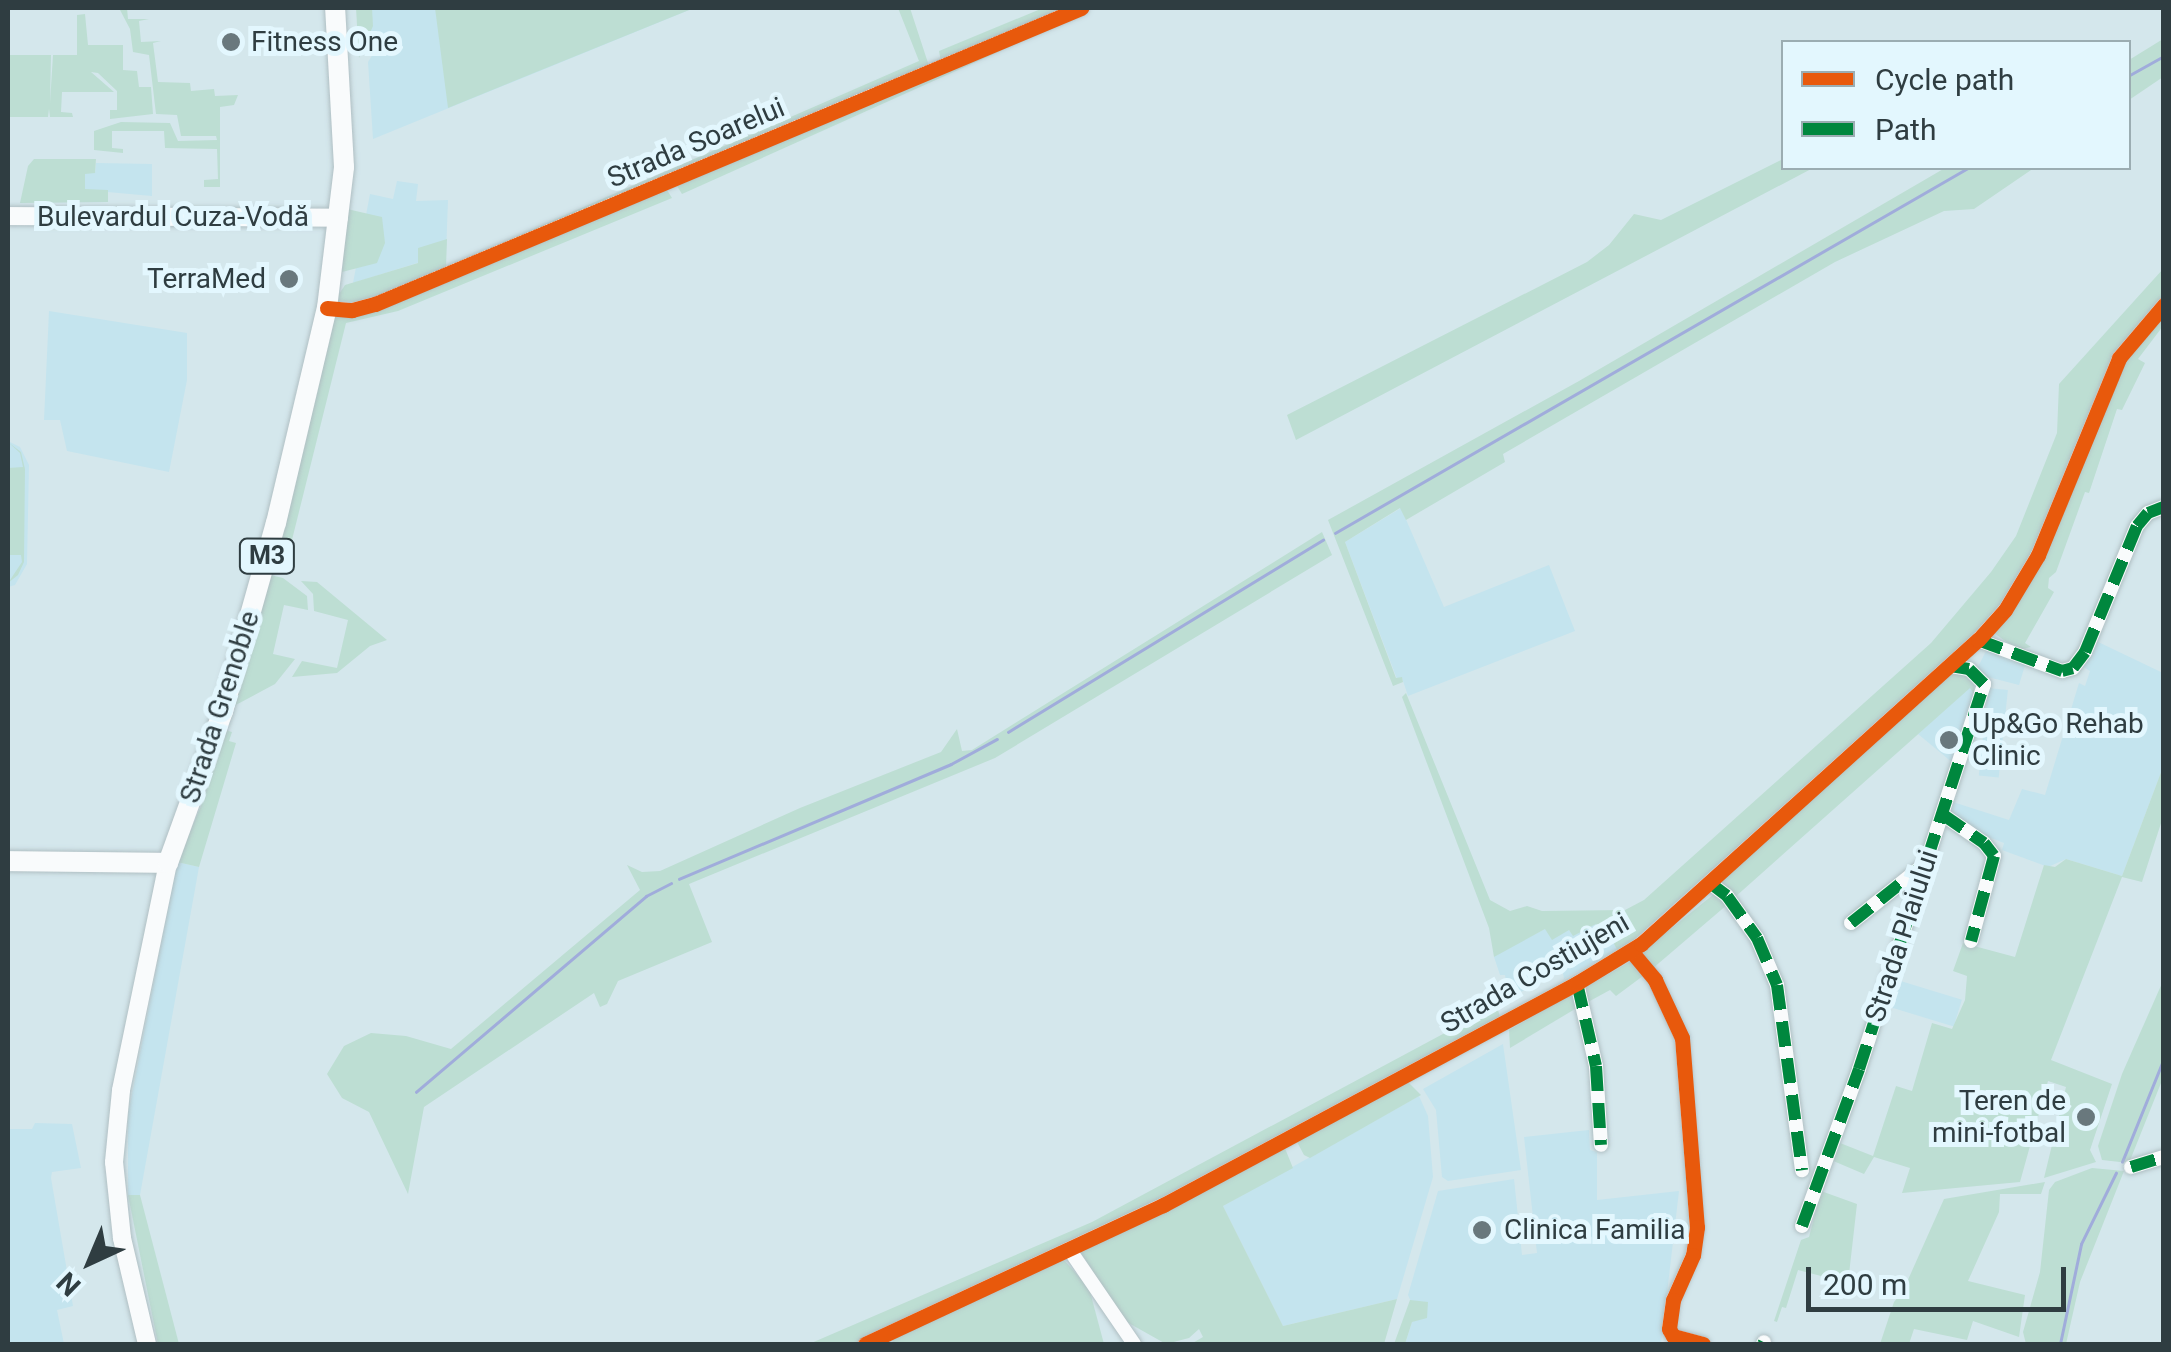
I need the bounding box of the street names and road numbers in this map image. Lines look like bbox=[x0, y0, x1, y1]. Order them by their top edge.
street label: Strada Soarelui bbox=[603, 91, 789, 195]
street label: Bulevardul Cuza-Vodă bbox=[37, 200, 309, 234]
road number: M3 bbox=[237, 536, 297, 576]
street label: Strada Grenoble bbox=[173, 607, 267, 807]
street label: Strada Plaiului bbox=[1858, 846, 1946, 1026]
street label: Strada Costiujeni bbox=[1435, 906, 1635, 1040]

